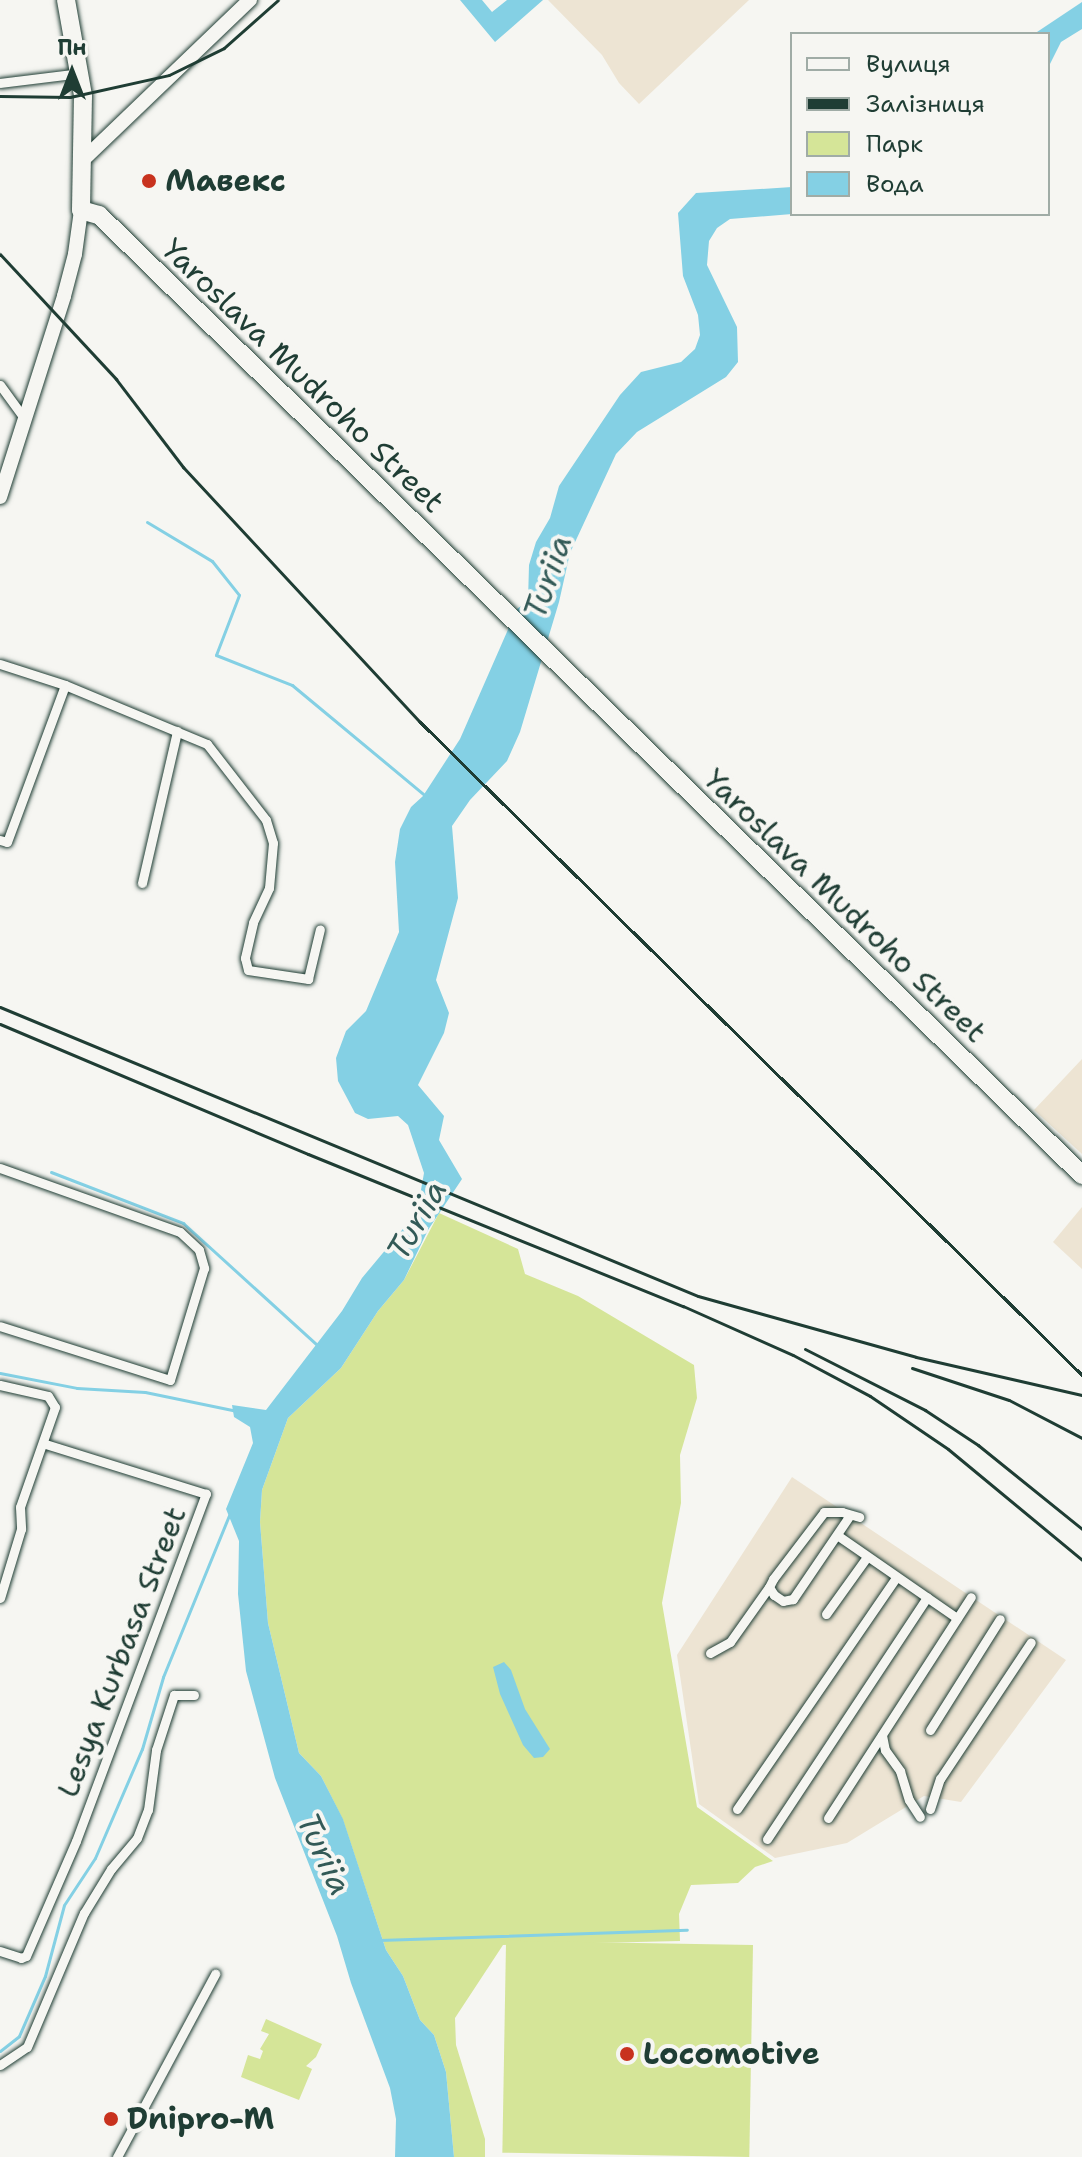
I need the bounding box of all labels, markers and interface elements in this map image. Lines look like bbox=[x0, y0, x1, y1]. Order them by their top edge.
north arrow bbox=[32, 32, 112, 112]
legend bbox=[790, 32, 1050, 216]
text: Пн bbox=[57, 33, 87, 62]
text: Вулиця bbox=[866, 48, 951, 80]
text: Залізниця bbox=[866, 88, 985, 120]
text: Парк bbox=[866, 128, 923, 160]
place label: Мавекс bbox=[165, 163, 286, 199]
text: Вода bbox=[866, 168, 924, 200]
marker: Мавекс bbox=[140, 172, 158, 190]
street label: Yaroslava Mudroho Street bbox=[154, 232, 452, 520]
water label: Turiia bbox=[516, 530, 580, 624]
street label: Yaroslava Mudroho Street bbox=[696, 762, 994, 1050]
water label: Turiia bbox=[379, 1173, 455, 1267]
street label: Lesya Kurbasa Street bbox=[50, 1502, 194, 1802]
water label: Turiia bbox=[288, 1807, 360, 1901]
place label: Locomotive bbox=[643, 2036, 820, 2072]
marker: Locomotive bbox=[618, 2045, 636, 2063]
place label: Dnipro-M bbox=[127, 2101, 274, 2137]
marker: Dnipro-M bbox=[102, 2110, 120, 2128]

